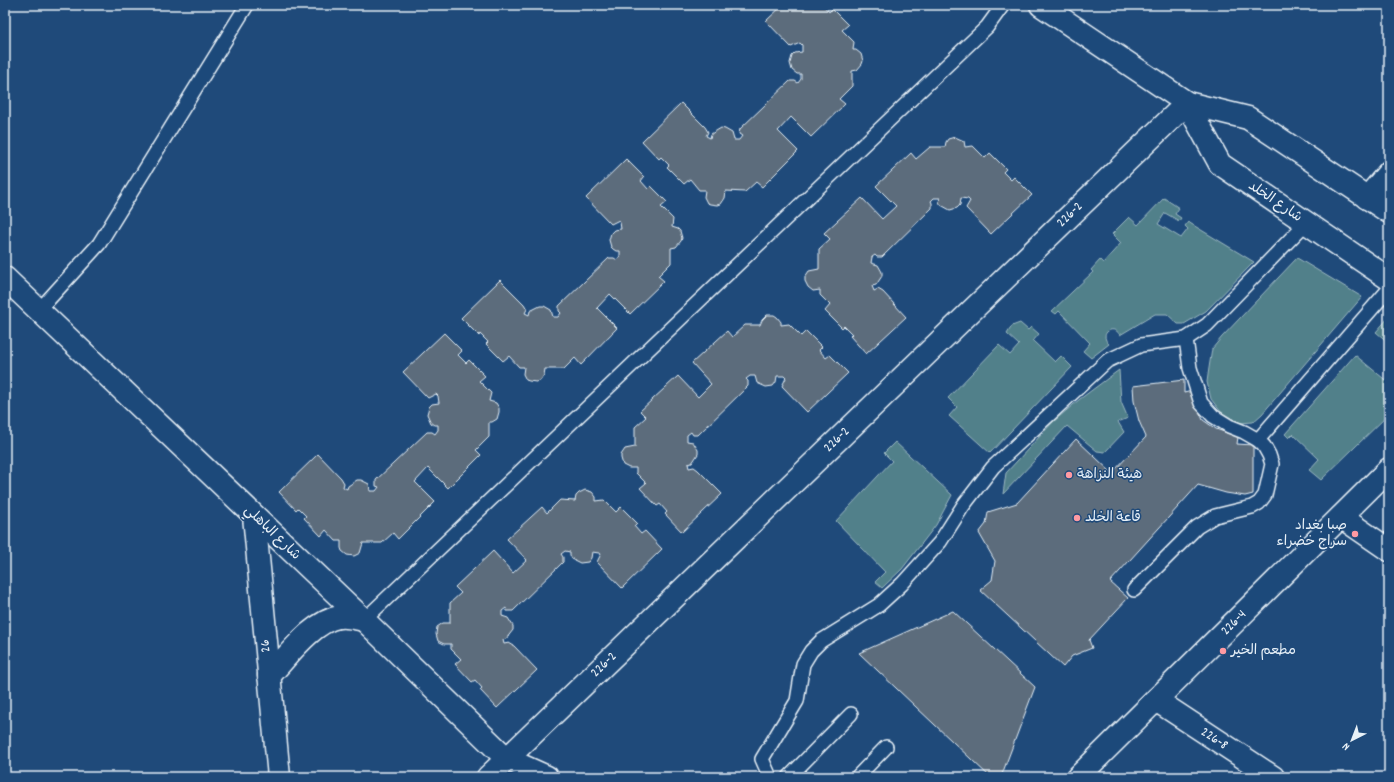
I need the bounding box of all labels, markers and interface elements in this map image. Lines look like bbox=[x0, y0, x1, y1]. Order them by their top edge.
street label: شارع الخلد bbox=[1244, 177, 1306, 227]
street label: 226-2 bbox=[1052, 197, 1088, 233]
street label: 226-2 bbox=[819, 422, 855, 458]
place label: هيئة النزاهة bbox=[1077, 465, 1142, 485]
marker: هيئة النزاهة bbox=[1064, 470, 1074, 480]
street label: شارع الباهلي bbox=[238, 501, 305, 566]
place label: قاعة الخلد bbox=[1085, 508, 1141, 528]
marker: قاعة الخلد bbox=[1072, 513, 1082, 523]
place label: صبا بغداد سراج خضراء bbox=[1277, 516, 1347, 552]
marker: صبا بغداد سراج خضراء bbox=[1350, 529, 1360, 539]
street label: 226-4 bbox=[1216, 605, 1252, 641]
street label: 26 bbox=[255, 639, 277, 653]
place label: مطعم الخير bbox=[1230, 641, 1296, 661]
marker: مطعم الخير bbox=[1218, 646, 1228, 656]
street label: 226-2 bbox=[586, 647, 622, 683]
north arrow bbox=[1332, 720, 1372, 760]
street label: 226-8 bbox=[1196, 723, 1232, 756]
text: N bbox=[1339, 738, 1354, 754]

